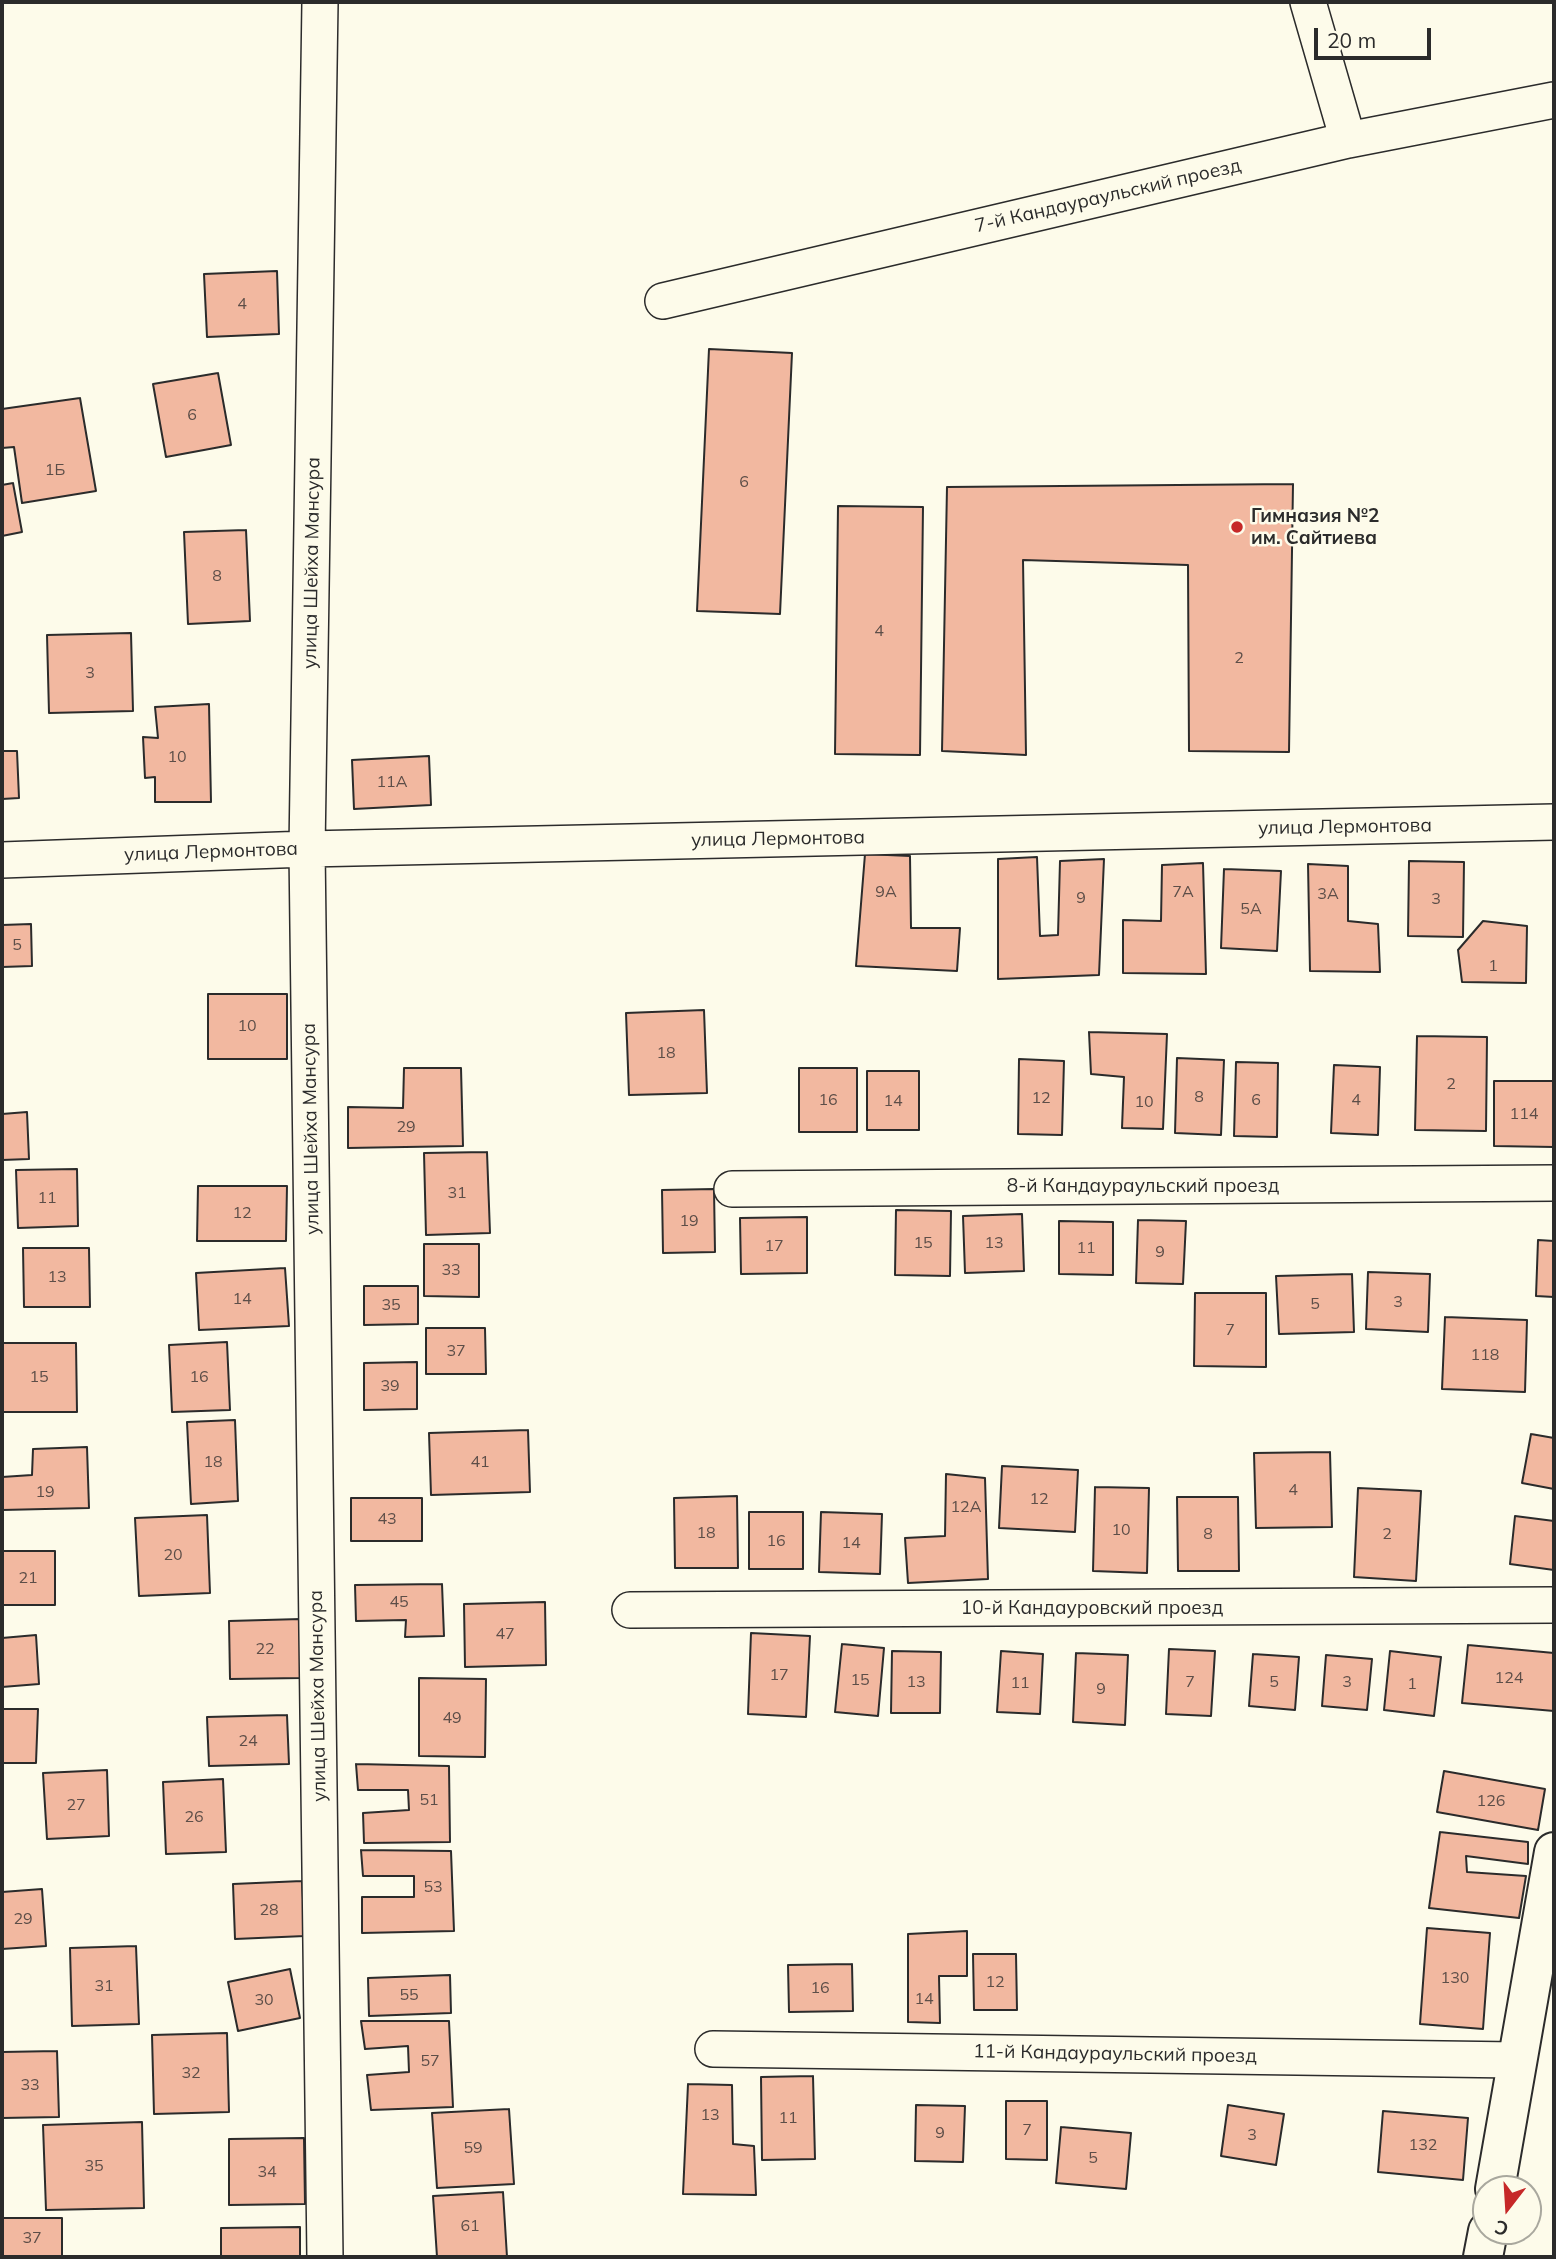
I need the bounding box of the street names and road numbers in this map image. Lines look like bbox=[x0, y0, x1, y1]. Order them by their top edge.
street label: 7-й Кандаураульский проезд bbox=[973, 154, 1243, 238]
street label: улица Шейха Мансура bbox=[299, 457, 325, 669]
street label: улица Лермонтова bbox=[1258, 814, 1432, 840]
street label: улица Лермонтова bbox=[691, 826, 865, 852]
street label: улица Лермонтова bbox=[124, 838, 298, 866]
street label: улица Шейха Мансура bbox=[298, 1023, 324, 1235]
street label: 8-й Кандаураульский проезд bbox=[1007, 1175, 1279, 1197]
street label: улица Шейха Мансура bbox=[305, 1590, 331, 1802]
street label: 10-й Кандауровский проезд bbox=[961, 1597, 1223, 1619]
street label: 11-й Кандаураульский проезд bbox=[973, 2040, 1257, 2068]

